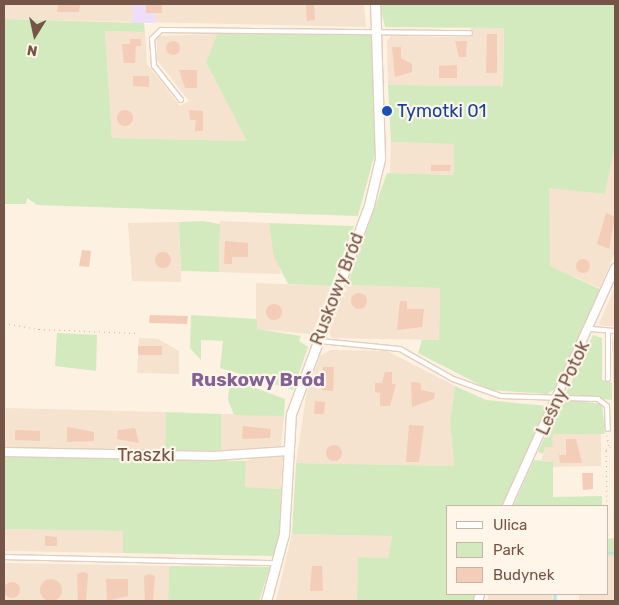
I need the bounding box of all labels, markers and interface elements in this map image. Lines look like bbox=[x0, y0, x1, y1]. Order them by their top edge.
north arrow bbox=[10, 10, 60, 60]
text: N bbox=[26, 41, 39, 60]
place label: Tymotki 01 bbox=[397, 100, 486, 122]
marker: Tymotki 01 bbox=[381, 105, 393, 117]
street label: Ruskowy Bród bbox=[306, 229, 368, 349]
street label: Leśny Potok bbox=[532, 337, 594, 439]
district label: Ruskowy Bród bbox=[191, 369, 325, 391]
street label: Traszki bbox=[117, 444, 175, 466]
legend bbox=[446, 505, 609, 595]
text: Ulica bbox=[493, 516, 527, 534]
text: Park bbox=[493, 541, 524, 559]
text: Budynek bbox=[493, 566, 555, 584]

